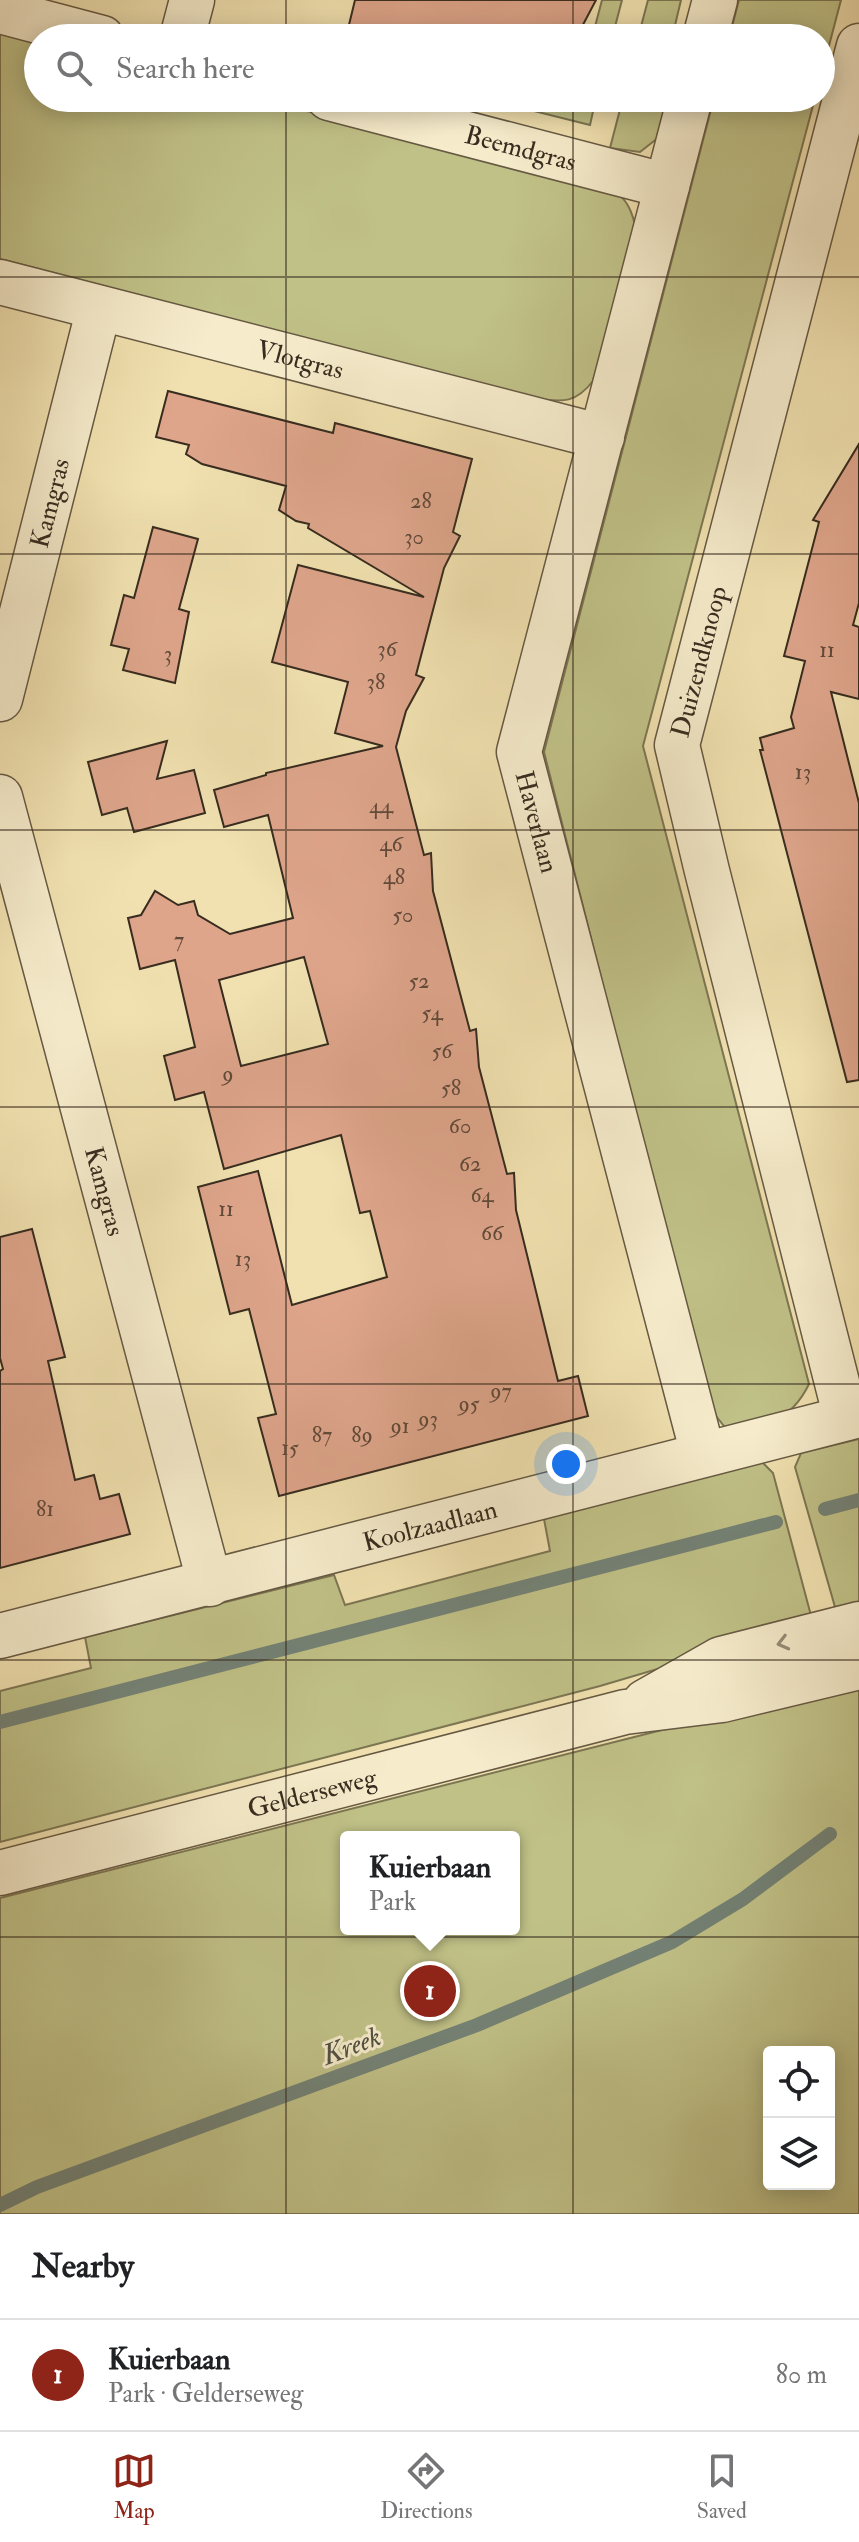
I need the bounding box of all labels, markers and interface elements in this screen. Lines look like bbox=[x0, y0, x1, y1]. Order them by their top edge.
search box bbox=[24, 24, 835, 112]
icon: search bbox=[52, 46, 96, 90]
text: Search here bbox=[116, 50, 255, 87]
street label: Beemdgras bbox=[461, 119, 580, 179]
street label: Vlotgras bbox=[253, 334, 347, 387]
street label: Kamgras bbox=[24, 455, 77, 552]
house number: 28 bbox=[410, 487, 432, 515]
house number: 30 bbox=[404, 523, 424, 551]
street label: Duizendknoop bbox=[665, 583, 736, 741]
house number: 36 bbox=[377, 635, 399, 663]
house number: 11 bbox=[819, 636, 835, 664]
house number: 3 bbox=[164, 640, 172, 668]
house number: 38 bbox=[367, 668, 385, 696]
house number: 13 bbox=[795, 758, 811, 786]
street label: Haverlaan bbox=[508, 767, 565, 877]
house number: 44 bbox=[369, 792, 394, 820]
house number: 46 bbox=[380, 830, 404, 858]
house number: 48 bbox=[383, 863, 405, 891]
house number: 50 bbox=[393, 901, 413, 929]
house number: 7 bbox=[174, 926, 184, 954]
house number: 52 bbox=[409, 967, 429, 995]
house number: 54 bbox=[422, 999, 444, 1027]
house number: 56 bbox=[432, 1037, 454, 1065]
house number: 9 bbox=[220, 1060, 234, 1088]
house number: 58 bbox=[441, 1074, 461, 1102]
house number: 60 bbox=[449, 1112, 471, 1140]
street label: Kamgras bbox=[77, 1143, 131, 1240]
house number: 62 bbox=[459, 1150, 481, 1178]
house number: 64 bbox=[471, 1181, 495, 1209]
house number: 11 bbox=[218, 1195, 234, 1223]
house number: 66 bbox=[481, 1219, 505, 1247]
house number: 13 bbox=[235, 1245, 251, 1273]
house number: 97 bbox=[488, 1377, 512, 1405]
house number: 95 bbox=[457, 1390, 480, 1418]
house number: 93 bbox=[416, 1405, 438, 1433]
house number: 91 bbox=[388, 1412, 410, 1440]
house number: 87 bbox=[312, 1421, 332, 1449]
house number: 89 bbox=[351, 1421, 373, 1449]
house number: 15 bbox=[281, 1434, 299, 1462]
your location bbox=[546, 1444, 586, 1484]
street label: Koolzaadlaan bbox=[360, 1494, 501, 1559]
house number: 81 bbox=[36, 1495, 54, 1523]
one-way arrow bbox=[777, 1634, 791, 1651]
street label: Gelderseweg bbox=[244, 1761, 381, 1826]
popup bbox=[340, 1831, 520, 1935]
text: Kuierbaan bbox=[369, 1849, 491, 1886]
text: Park bbox=[369, 1886, 416, 1918]
pin: 1 bbox=[404, 1961, 456, 2021]
water label: Kreek bbox=[315, 2019, 386, 2074]
map controls bbox=[763, 2046, 835, 2190]
button: locate bbox=[763, 2046, 835, 2118]
button: layers bbox=[763, 2118, 835, 2190]
text: Nearby bbox=[32, 2245, 134, 2288]
text: Kuierbaan bbox=[108, 2341, 230, 2378]
text: 1 bbox=[53, 2359, 63, 2391]
text: 80 m bbox=[776, 2359, 827, 2391]
text: Park · Gelderseweg bbox=[108, 2378, 303, 2410]
tab: Map bbox=[112, 2449, 156, 2525]
tab: Directions bbox=[380, 2449, 473, 2525]
tab: Saved bbox=[697, 2449, 747, 2525]

